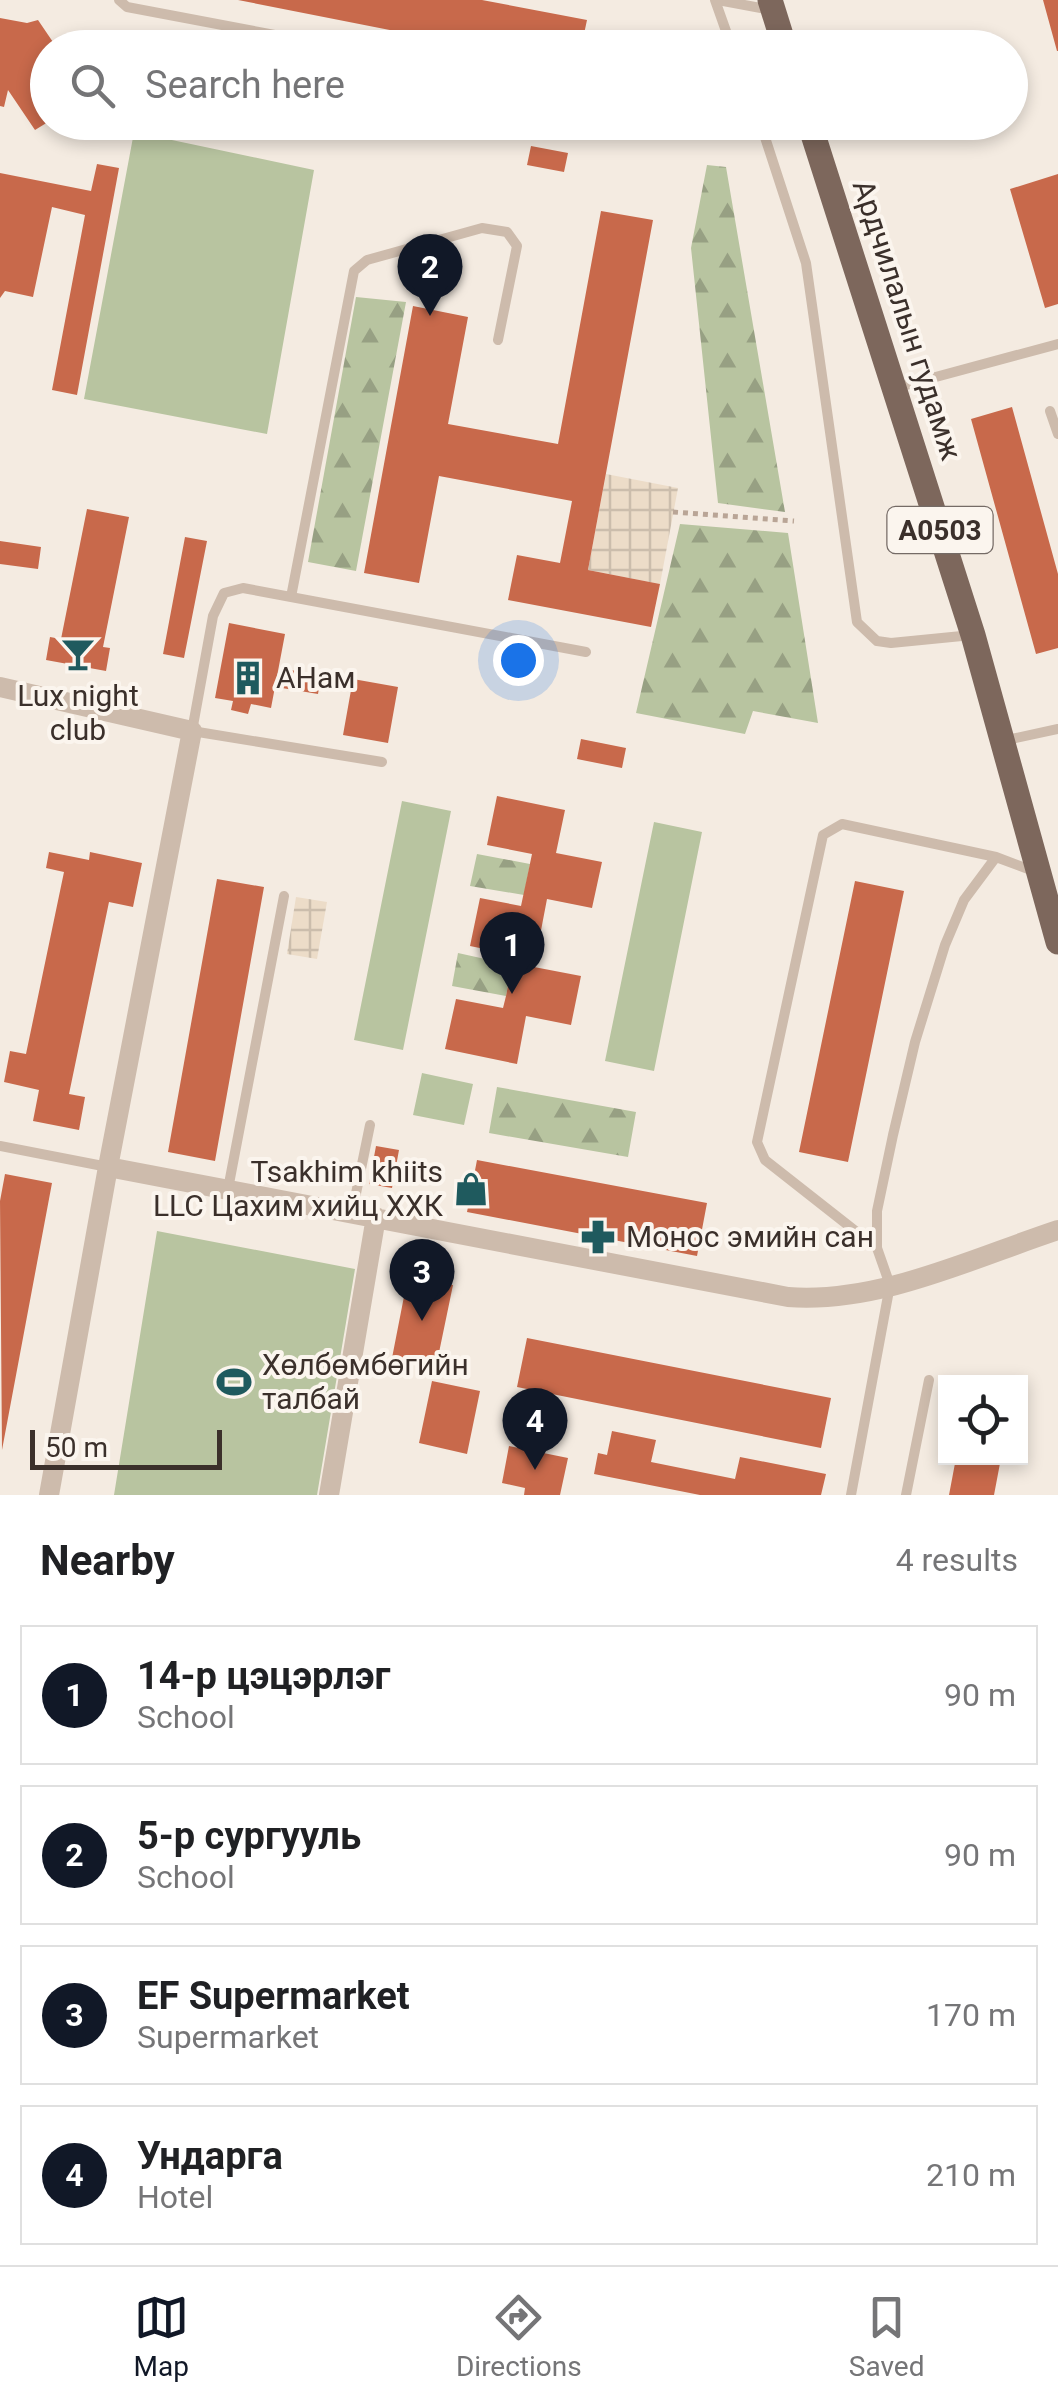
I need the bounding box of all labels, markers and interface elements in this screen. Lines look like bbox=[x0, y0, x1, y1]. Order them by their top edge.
search box bbox=[30, 30, 1028, 140]
icon: search bbox=[65, 58, 120, 113]
text: Search here bbox=[145, 63, 345, 107]
street label: Ардчилалын гудамж bbox=[846, 175, 969, 464]
pin: 2 bbox=[398, 234, 462, 316]
road number: A0503 bbox=[888, 507, 992, 553]
bar icon: Lux night club bbox=[59, 635, 97, 673]
your location bbox=[493, 635, 544, 686]
building icon: АНам bbox=[229, 659, 267, 697]
place label: АНам bbox=[276, 660, 356, 695]
place label: Lux night club bbox=[17, 678, 139, 747]
pin: 1 bbox=[480, 912, 544, 994]
place label: Tsakhim khiits LLC Цахим хийц ХХК bbox=[153, 1154, 444, 1223]
shop icon: Tsakhim khiits LLC Цахим хийц ХХК bbox=[452, 1170, 490, 1208]
pharmacy icon: Монос эмийн сан bbox=[579, 1218, 617, 1256]
place label: Монос эмийн сан bbox=[626, 1219, 874, 1254]
pin: 3 bbox=[390, 1238, 454, 1321]
place label: Хөлбөмбөгийн талбай bbox=[262, 1347, 469, 1416]
sports icon: Хөлбөмбөгийн талбай bbox=[215, 1363, 253, 1401]
map controls bbox=[938, 1375, 1028, 1465]
button: locate bbox=[938, 1375, 1028, 1465]
pin: 4 bbox=[502, 1388, 568, 1470]
scale bar bbox=[30, 1425, 222, 1470]
text: 50 m bbox=[45, 1431, 108, 1464]
text: Nearby bbox=[40, 1536, 175, 1585]
text: 4 results bbox=[896, 1541, 1018, 1579]
text: 14-р цэцэрлэг bbox=[137, 1654, 390, 1698]
text: 1 bbox=[65, 1676, 84, 1714]
text: 90 m bbox=[944, 1676, 1016, 1714]
text: School bbox=[137, 1698, 235, 1736]
text: 5-р сургууль bbox=[137, 1814, 361, 1858]
text: 2 bbox=[65, 1836, 84, 1874]
text: 90 m bbox=[944, 1836, 1016, 1874]
text: School bbox=[137, 1858, 235, 1896]
text: EF Supermarket bbox=[137, 1974, 410, 2018]
text: 3 bbox=[65, 1996, 84, 2034]
text: 170 m bbox=[926, 1996, 1016, 2034]
text: Supermarket bbox=[137, 2018, 319, 2056]
text: Ундарга bbox=[137, 2134, 283, 2178]
text: 4 bbox=[65, 2156, 84, 2194]
text: 210 m bbox=[926, 2156, 1016, 2194]
text: Hotel bbox=[137, 2178, 213, 2216]
tab: Map bbox=[134, 2290, 189, 2383]
tab: Directions bbox=[456, 2290, 582, 2383]
tab: Saved bbox=[849, 2290, 924, 2383]

